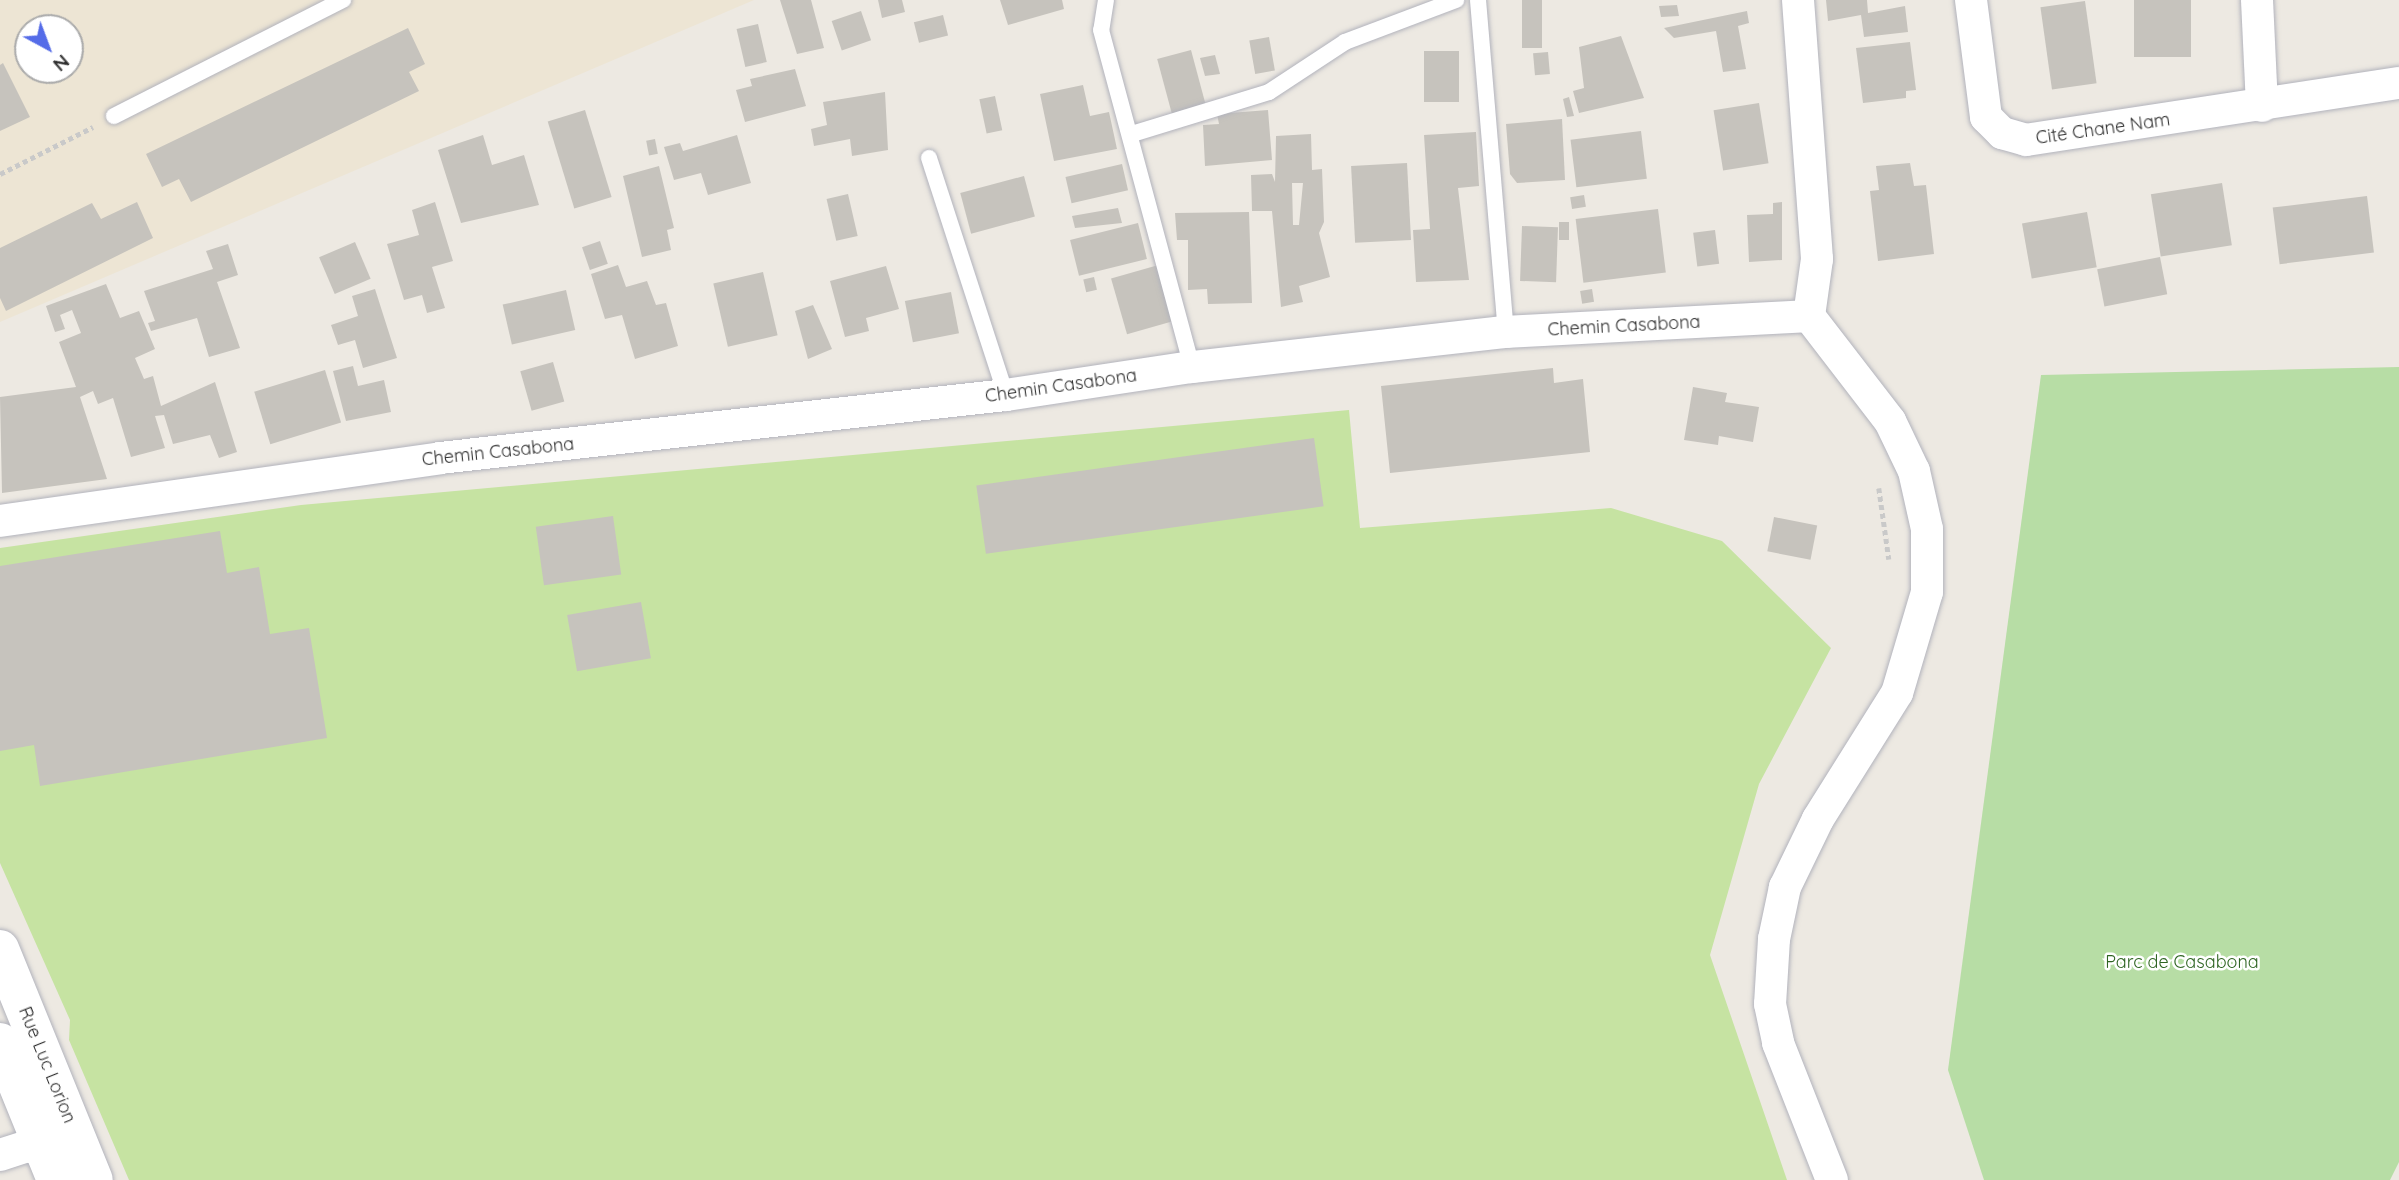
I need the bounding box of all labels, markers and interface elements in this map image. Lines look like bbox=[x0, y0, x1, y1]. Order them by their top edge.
north arrow bbox=[14, 14, 84, 84]
text: N bbox=[48, 50, 75, 77]
street label: Cité Chane Nam bbox=[2034, 109, 2172, 149]
street label: Chemin Casabona bbox=[1547, 311, 1701, 341]
street label: Chemin Casabona bbox=[984, 365, 1138, 407]
street label: Chemin Casabona bbox=[421, 433, 575, 471]
park label: Parc de Casabona bbox=[2105, 951, 2259, 973]
street label: Rue Luc Lorion bbox=[14, 1004, 80, 1126]

